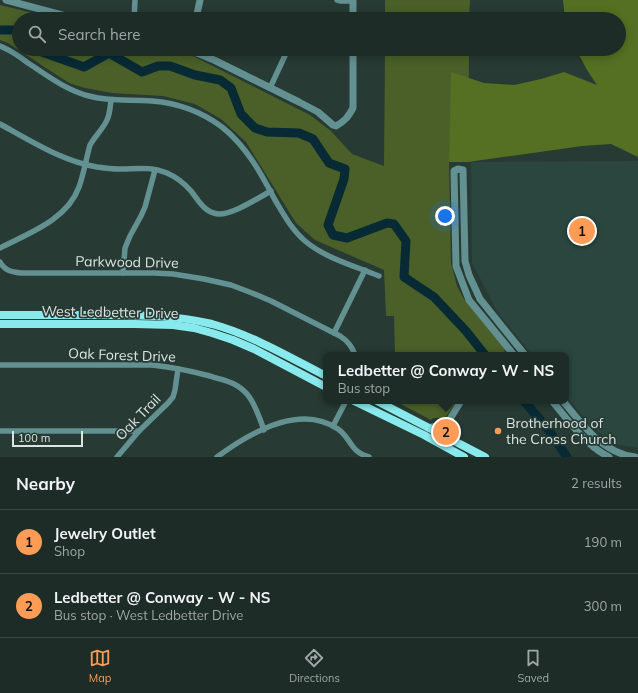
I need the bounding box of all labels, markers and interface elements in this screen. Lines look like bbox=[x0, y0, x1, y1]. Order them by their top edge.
search box bbox=[12, 12, 626, 56]
icon: search bbox=[26, 23, 48, 45]
text: Search here bbox=[58, 25, 140, 44]
your location bbox=[435, 206, 455, 226]
pin: 1 bbox=[569, 216, 595, 246]
street label: Parkwood Drive bbox=[75, 252, 179, 272]
street label: West Ledbetter Drive bbox=[41, 302, 179, 322]
street label: Oak Forest Drive bbox=[68, 344, 176, 366]
popup bbox=[323, 352, 569, 404]
text: Ledbetter @ Conway - W - NS bbox=[338, 361, 554, 380]
text: Bus stop bbox=[338, 380, 390, 396]
street label: Oak Trail bbox=[112, 390, 164, 444]
place label: Brotherhood of the Cross Church bbox=[506, 414, 616, 448]
pin: 2 bbox=[433, 417, 459, 447]
marker: Brotherhood of the Cross Church bbox=[493, 426, 503, 436]
scale bar bbox=[12, 429, 83, 448]
text: 100 m bbox=[18, 431, 50, 445]
text: Nearby bbox=[16, 473, 75, 494]
text: 2 results bbox=[571, 475, 622, 491]
text: Jewelry Outlet bbox=[54, 524, 156, 543]
text: 1 bbox=[25, 534, 33, 550]
text: 190 m bbox=[584, 534, 622, 550]
text: Shop bbox=[54, 543, 85, 559]
text: Ledbetter @ Conway - W - NS bbox=[54, 588, 270, 607]
text: 2 bbox=[25, 598, 33, 614]
text: 300 m bbox=[584, 598, 622, 614]
text: Bus stop · West Ledbetter Drive bbox=[54, 607, 243, 623]
tab: Map bbox=[89, 647, 111, 685]
tab: Directions bbox=[289, 647, 340, 685]
tab: Saved bbox=[517, 647, 549, 685]

